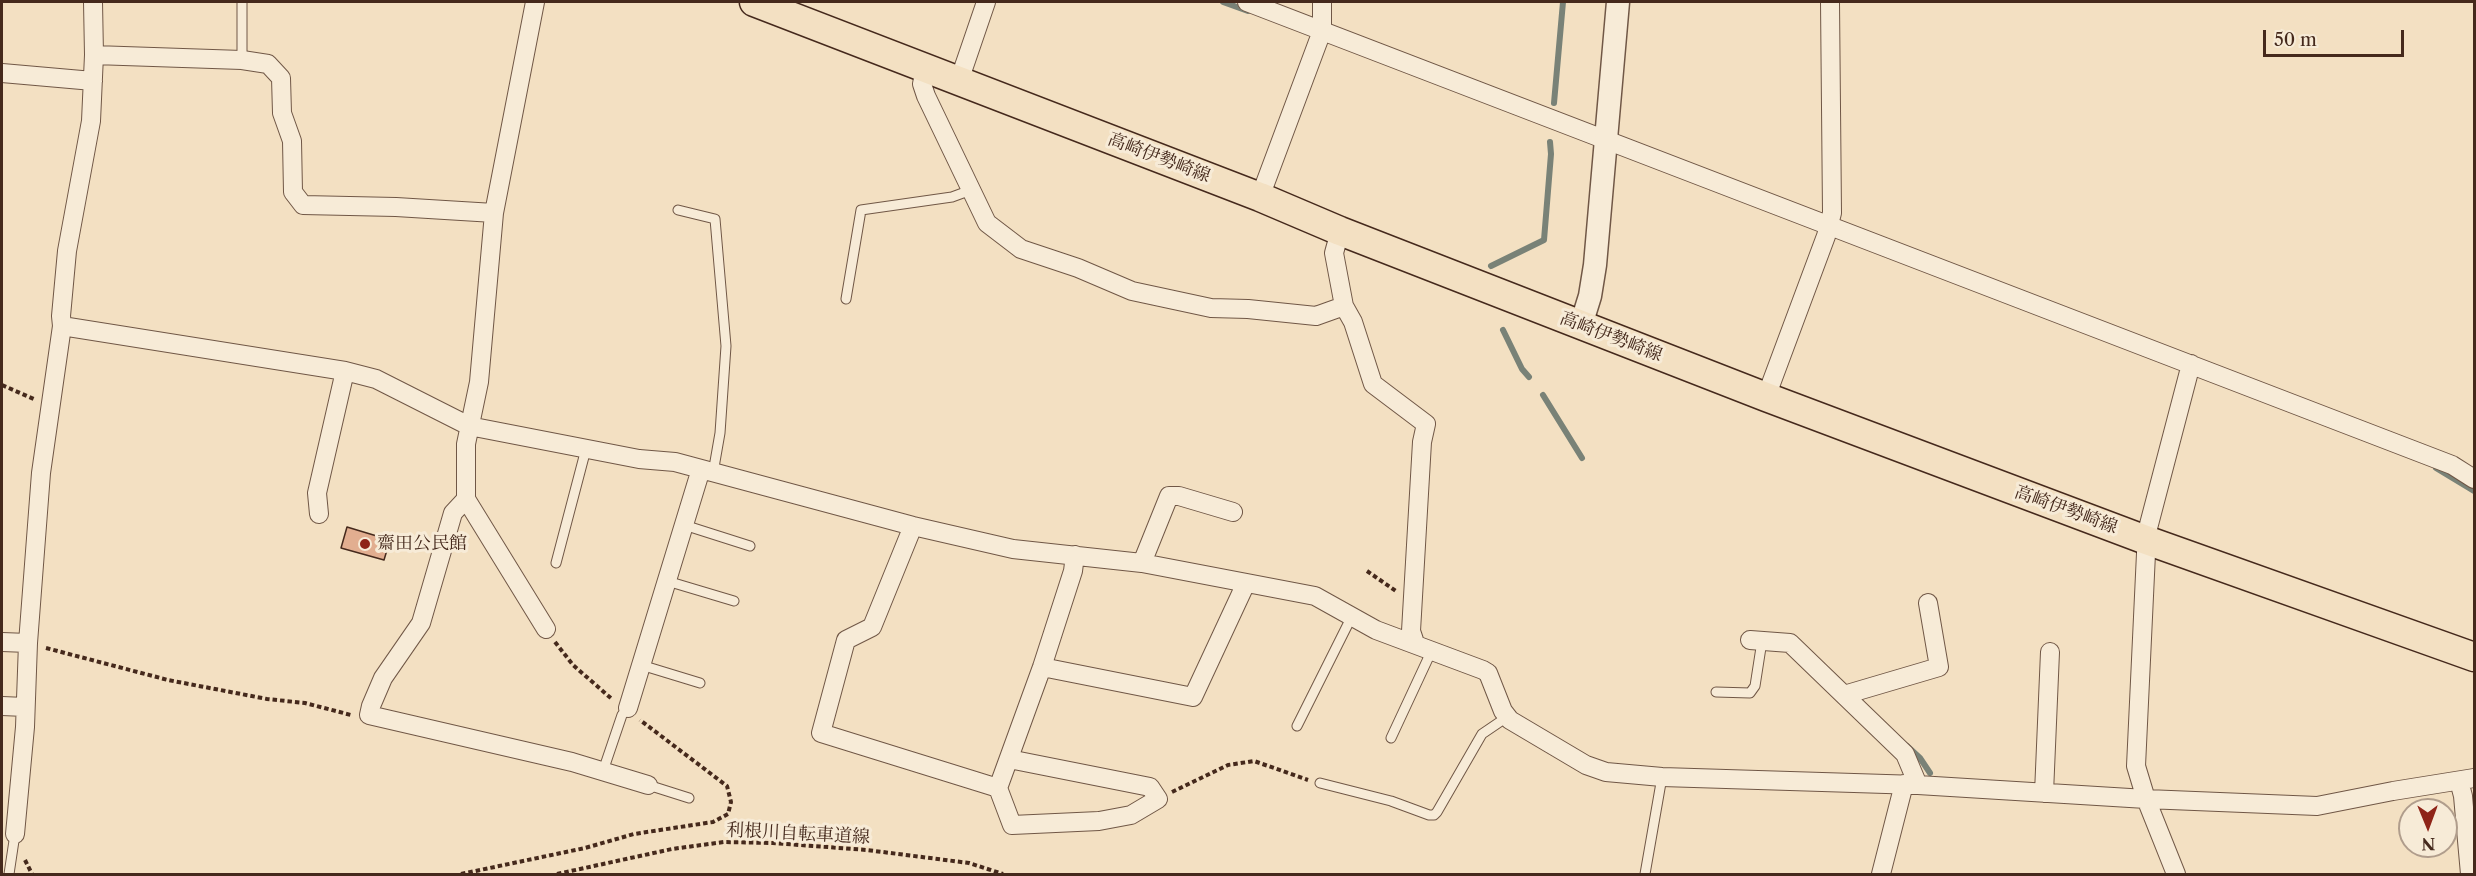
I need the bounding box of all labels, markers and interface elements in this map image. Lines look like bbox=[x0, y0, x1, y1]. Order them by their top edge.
scale bar bbox=[2266, 18, 2407, 56]
text: 50 m bbox=[2274, 29, 2317, 51]
street label: 高崎伊勢崎線 bbox=[1105, 129, 1213, 187]
street label: 高崎伊勢崎線 bbox=[1557, 308, 1665, 366]
street label: 高崎伊勢崎線 bbox=[2012, 481, 2120, 539]
place label: 齋田公民館 bbox=[377, 533, 467, 555]
marker: 齋田公民館 bbox=[358, 537, 372, 551]
north arrow bbox=[2398, 798, 2458, 858]
street label: 利根川自転車道線 bbox=[726, 819, 870, 849]
text: N bbox=[2421, 834, 2435, 854]

